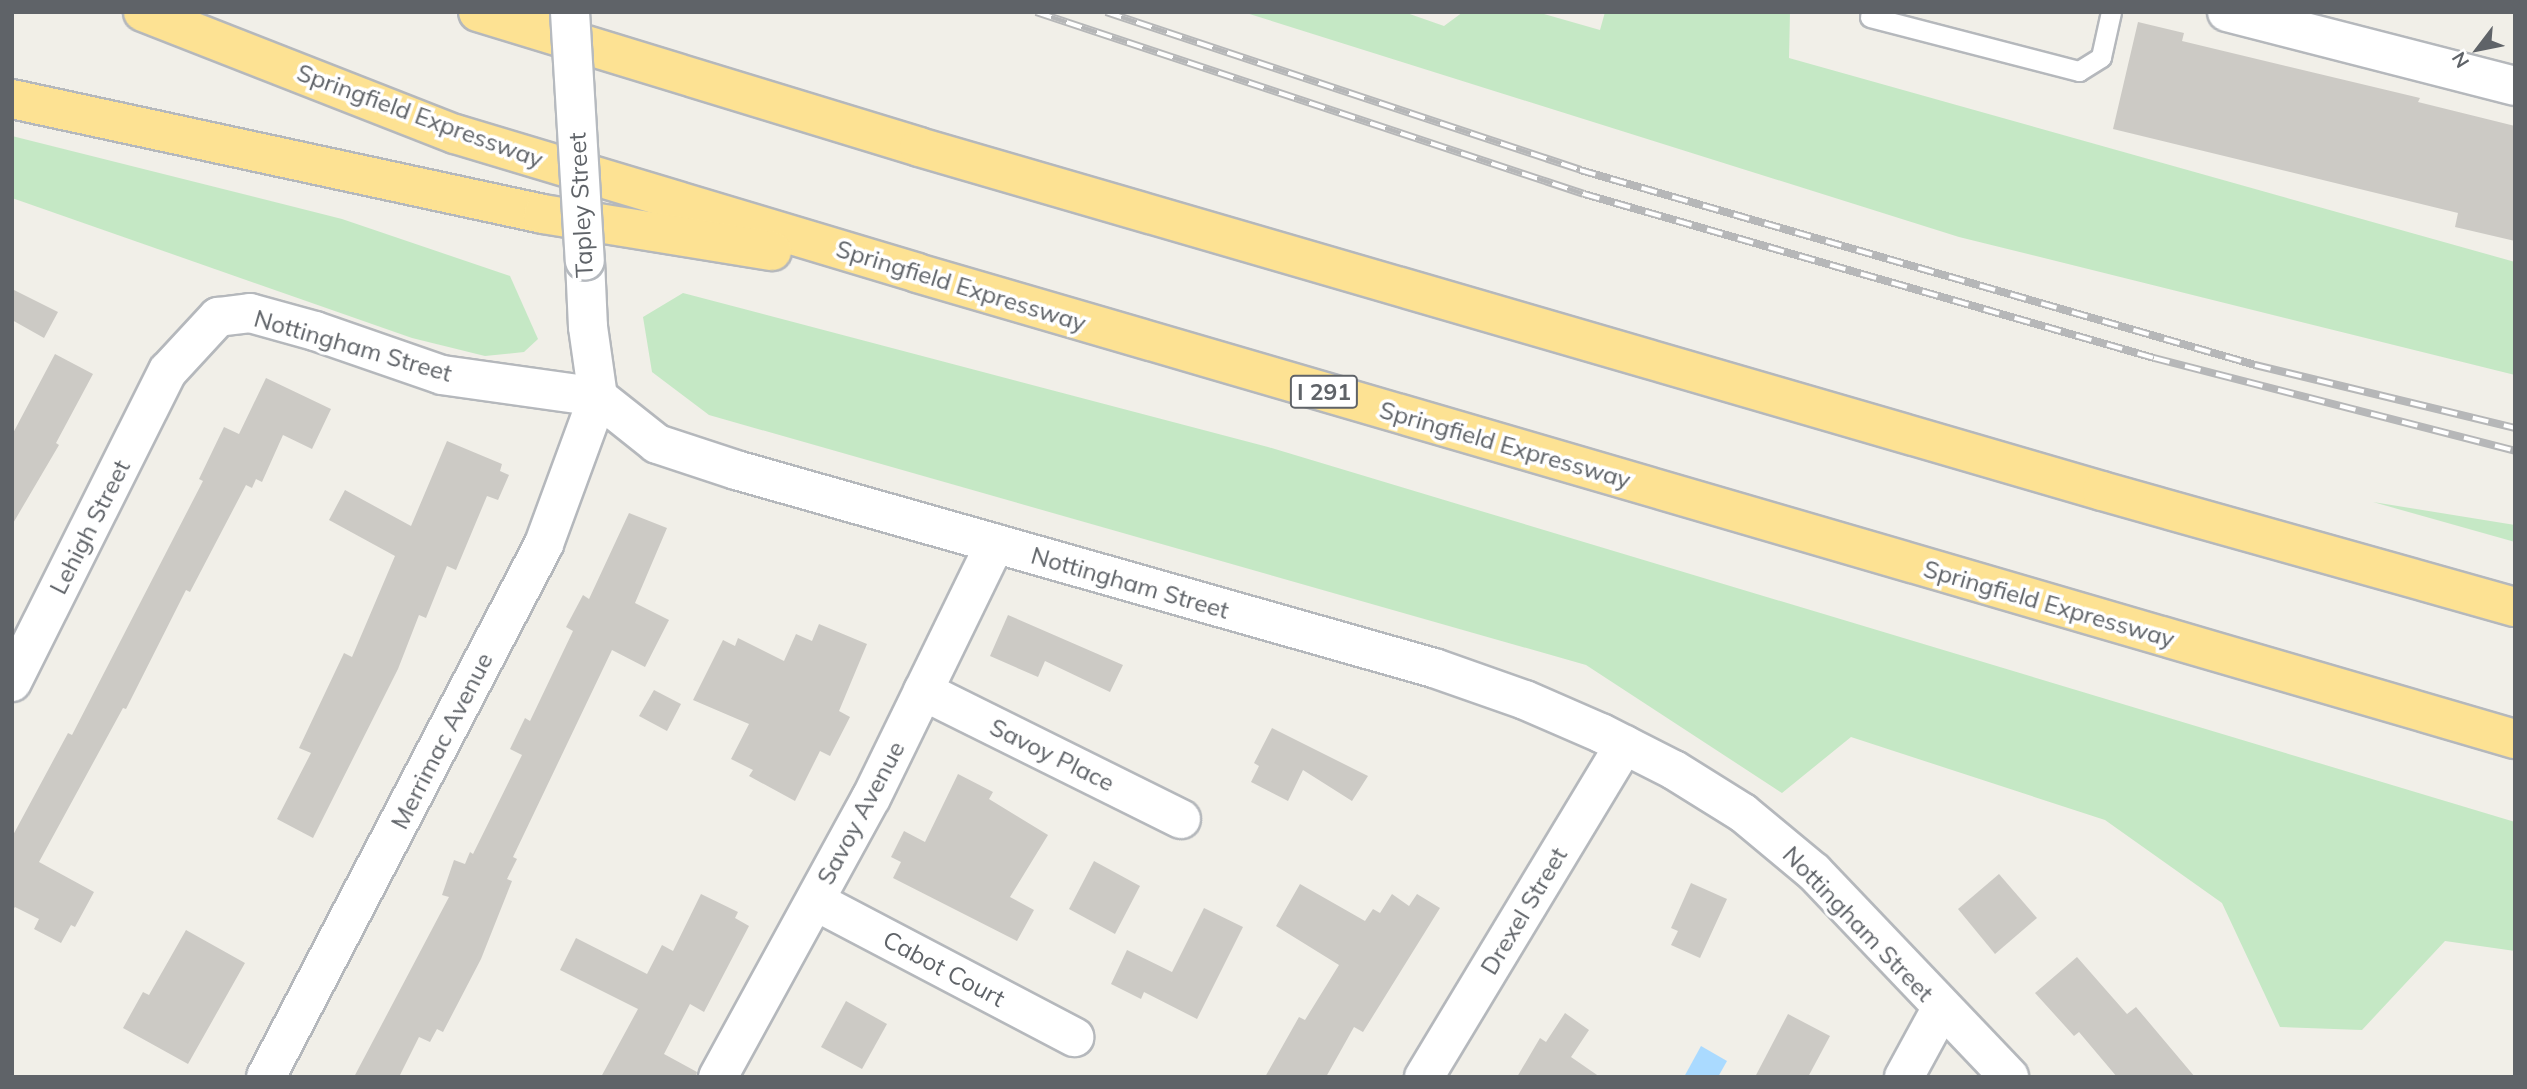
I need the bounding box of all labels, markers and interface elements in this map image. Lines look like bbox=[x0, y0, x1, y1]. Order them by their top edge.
north arrow bbox=[2443, 14, 2513, 84]
text: N bbox=[2446, 48, 2474, 73]
street label: Springfield Expressway bbox=[293, 58, 547, 174]
street label: Tapley Street bbox=[563, 132, 599, 278]
street label: Springfield Expressway bbox=[833, 234, 1089, 338]
street label: Nottingham Street bbox=[251, 304, 455, 388]
road number: I 291 bbox=[1289, 372, 1359, 412]
street label: Springfield Expressway bbox=[1376, 395, 1634, 495]
street label: Lehigh Street bbox=[44, 455, 136, 599]
street label: Nottingham Street bbox=[1028, 541, 1232, 625]
street label: Springfield Expressway bbox=[1920, 554, 2178, 654]
street label: Merrimac Avenue bbox=[385, 648, 499, 834]
street label: Savoy Place bbox=[985, 713, 1119, 797]
street label: Savoy Avenue bbox=[811, 737, 911, 889]
street label: Nottingham Street bbox=[1777, 840, 1939, 1008]
street label: Drexel Street bbox=[1475, 842, 1573, 980]
street label: Cabot Court bbox=[878, 925, 1010, 1013]

